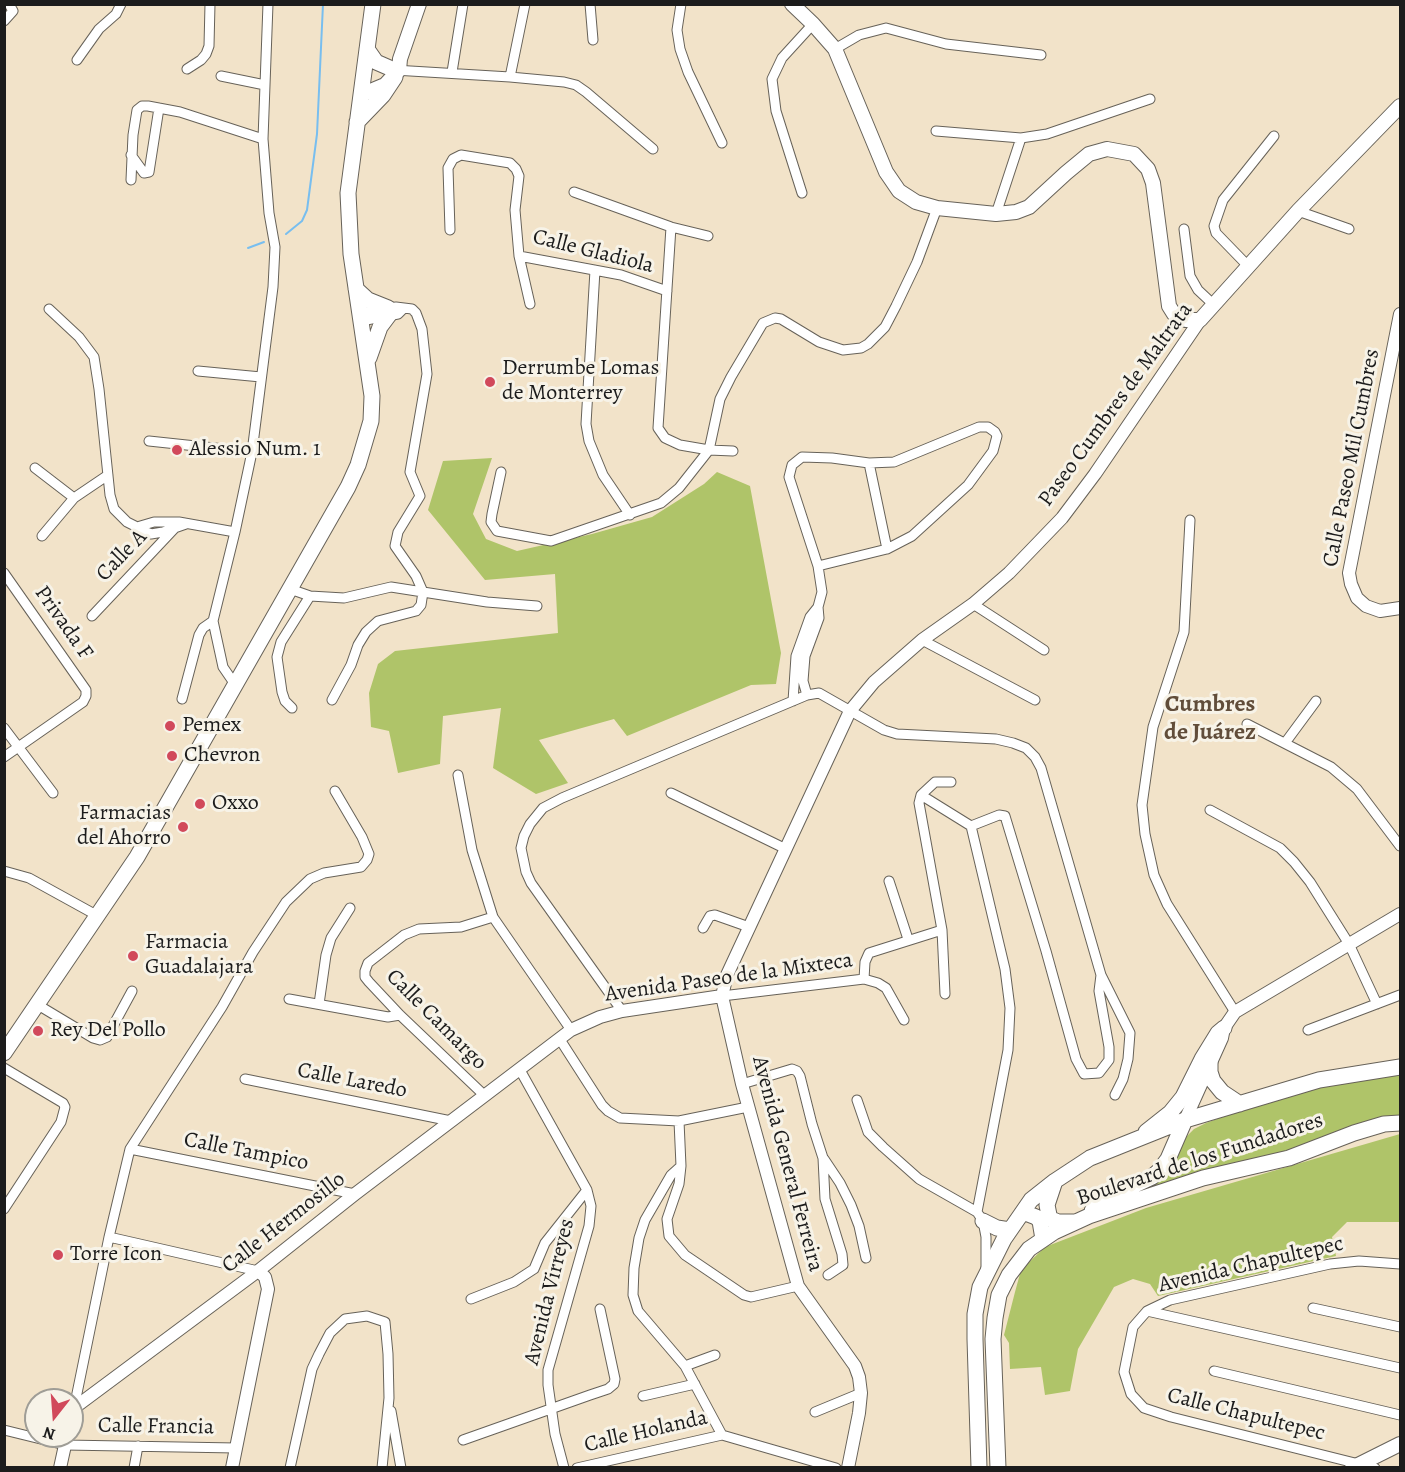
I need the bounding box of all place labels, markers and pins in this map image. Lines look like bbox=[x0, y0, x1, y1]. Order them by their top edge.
place label: Derrumbe Lomas de Monterrey bbox=[502, 356, 659, 408]
marker: Derrumbe Lomas de Monterrey bbox=[483, 375, 497, 389]
place label: Alessio Num. 1 bbox=[189, 437, 320, 463]
marker: Alessio Num. 1 bbox=[170, 443, 184, 457]
place label: Pemex bbox=[182, 713, 241, 739]
marker: Pemex bbox=[163, 719, 177, 733]
place label: Chevron bbox=[184, 743, 260, 769]
marker: Chevron bbox=[165, 749, 179, 763]
place label: Oxxo bbox=[212, 791, 259, 817]
marker: Oxxo bbox=[193, 797, 207, 811]
place label: Farmacias del Ahorro bbox=[77, 801, 171, 852]
marker: Farmacias del Ahorro bbox=[176, 820, 190, 834]
place label: Farmacia Guadalajara bbox=[145, 930, 253, 981]
marker: Farmacia Guadalajara bbox=[126, 949, 140, 963]
place label: Rey Del Pollo bbox=[50, 1018, 166, 1044]
marker: Rey Del Pollo bbox=[31, 1024, 45, 1038]
place label: Torre Icon bbox=[70, 1242, 162, 1268]
marker: Torre Icon bbox=[51, 1248, 65, 1262]

